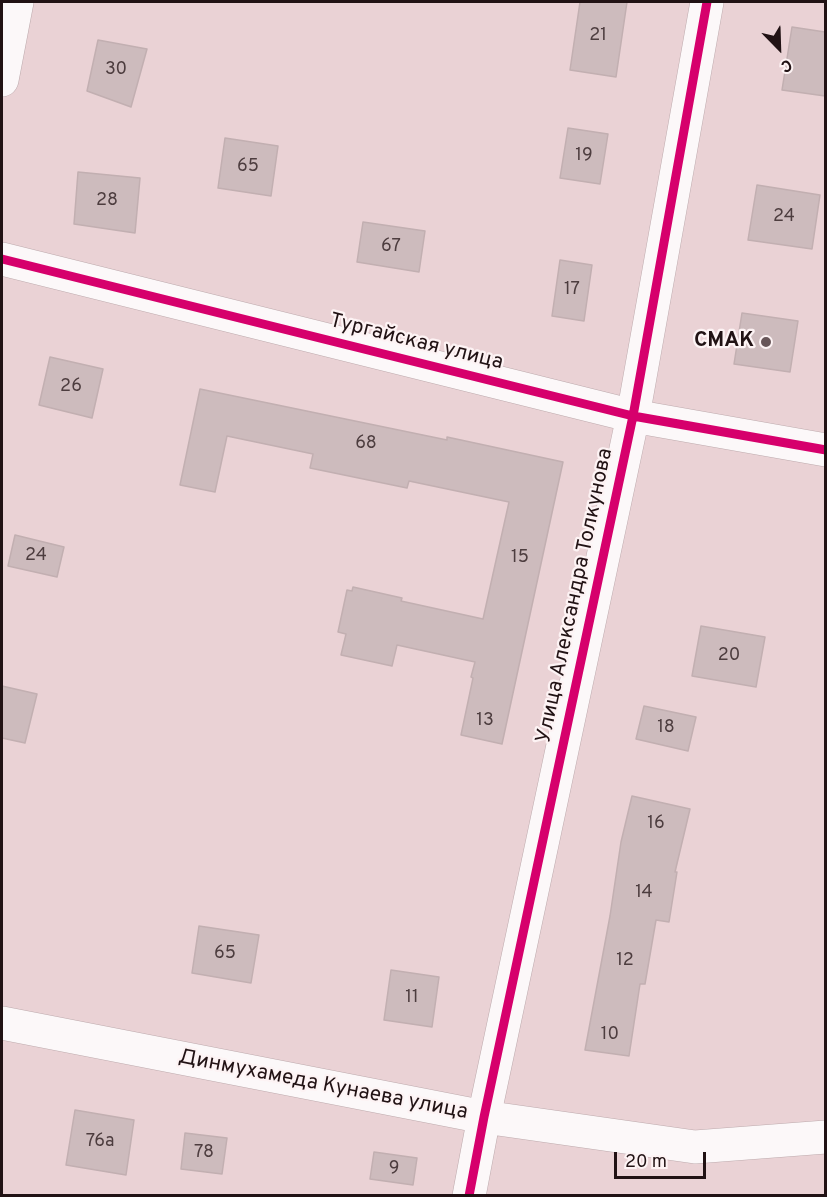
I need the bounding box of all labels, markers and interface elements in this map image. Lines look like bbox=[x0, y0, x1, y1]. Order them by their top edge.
north arrow bbox=[749, 18, 809, 78]
house number: 21 bbox=[589, 25, 607, 47]
text: С bbox=[777, 53, 795, 76]
house number: 30 bbox=[105, 59, 127, 81]
house number: 19 bbox=[575, 145, 593, 167]
house number: 65 bbox=[237, 156, 259, 178]
house number: 28 bbox=[96, 190, 118, 212]
house number: 24 bbox=[773, 206, 795, 228]
house number: 67 bbox=[381, 236, 401, 258]
house number: 17 bbox=[564, 279, 580, 301]
street label: Тургайская улица bbox=[327, 309, 505, 377]
place label: СМАК bbox=[694, 329, 754, 355]
marker: СМАК bbox=[759, 335, 773, 349]
house number: 26 bbox=[60, 376, 82, 398]
house number: 68 bbox=[355, 433, 377, 455]
street label: Улица Александра Толкунова bbox=[532, 446, 620, 746]
house number: 24 bbox=[25, 545, 47, 567]
house number: 15 bbox=[511, 547, 529, 569]
house number: 20 bbox=[718, 645, 740, 667]
house number: 13 bbox=[476, 710, 494, 732]
house number: 18 bbox=[657, 717, 675, 739]
house number: 16 bbox=[647, 813, 665, 835]
house number: 14 bbox=[635, 882, 653, 904]
house number: 65 bbox=[214, 943, 236, 965]
house number: 12 bbox=[616, 950, 634, 972]
house number: 11 bbox=[405, 987, 419, 1009]
house number: 10 bbox=[601, 1024, 619, 1046]
street label: Динмухамеда Кунаева улица bbox=[176, 1046, 470, 1126]
house number: 76а bbox=[86, 1131, 114, 1153]
scale bar bbox=[617, 1140, 708, 1178]
house number: 78 bbox=[194, 1142, 214, 1164]
text: 20 m bbox=[625, 1151, 667, 1174]
house number: 9 bbox=[389, 1158, 399, 1180]

